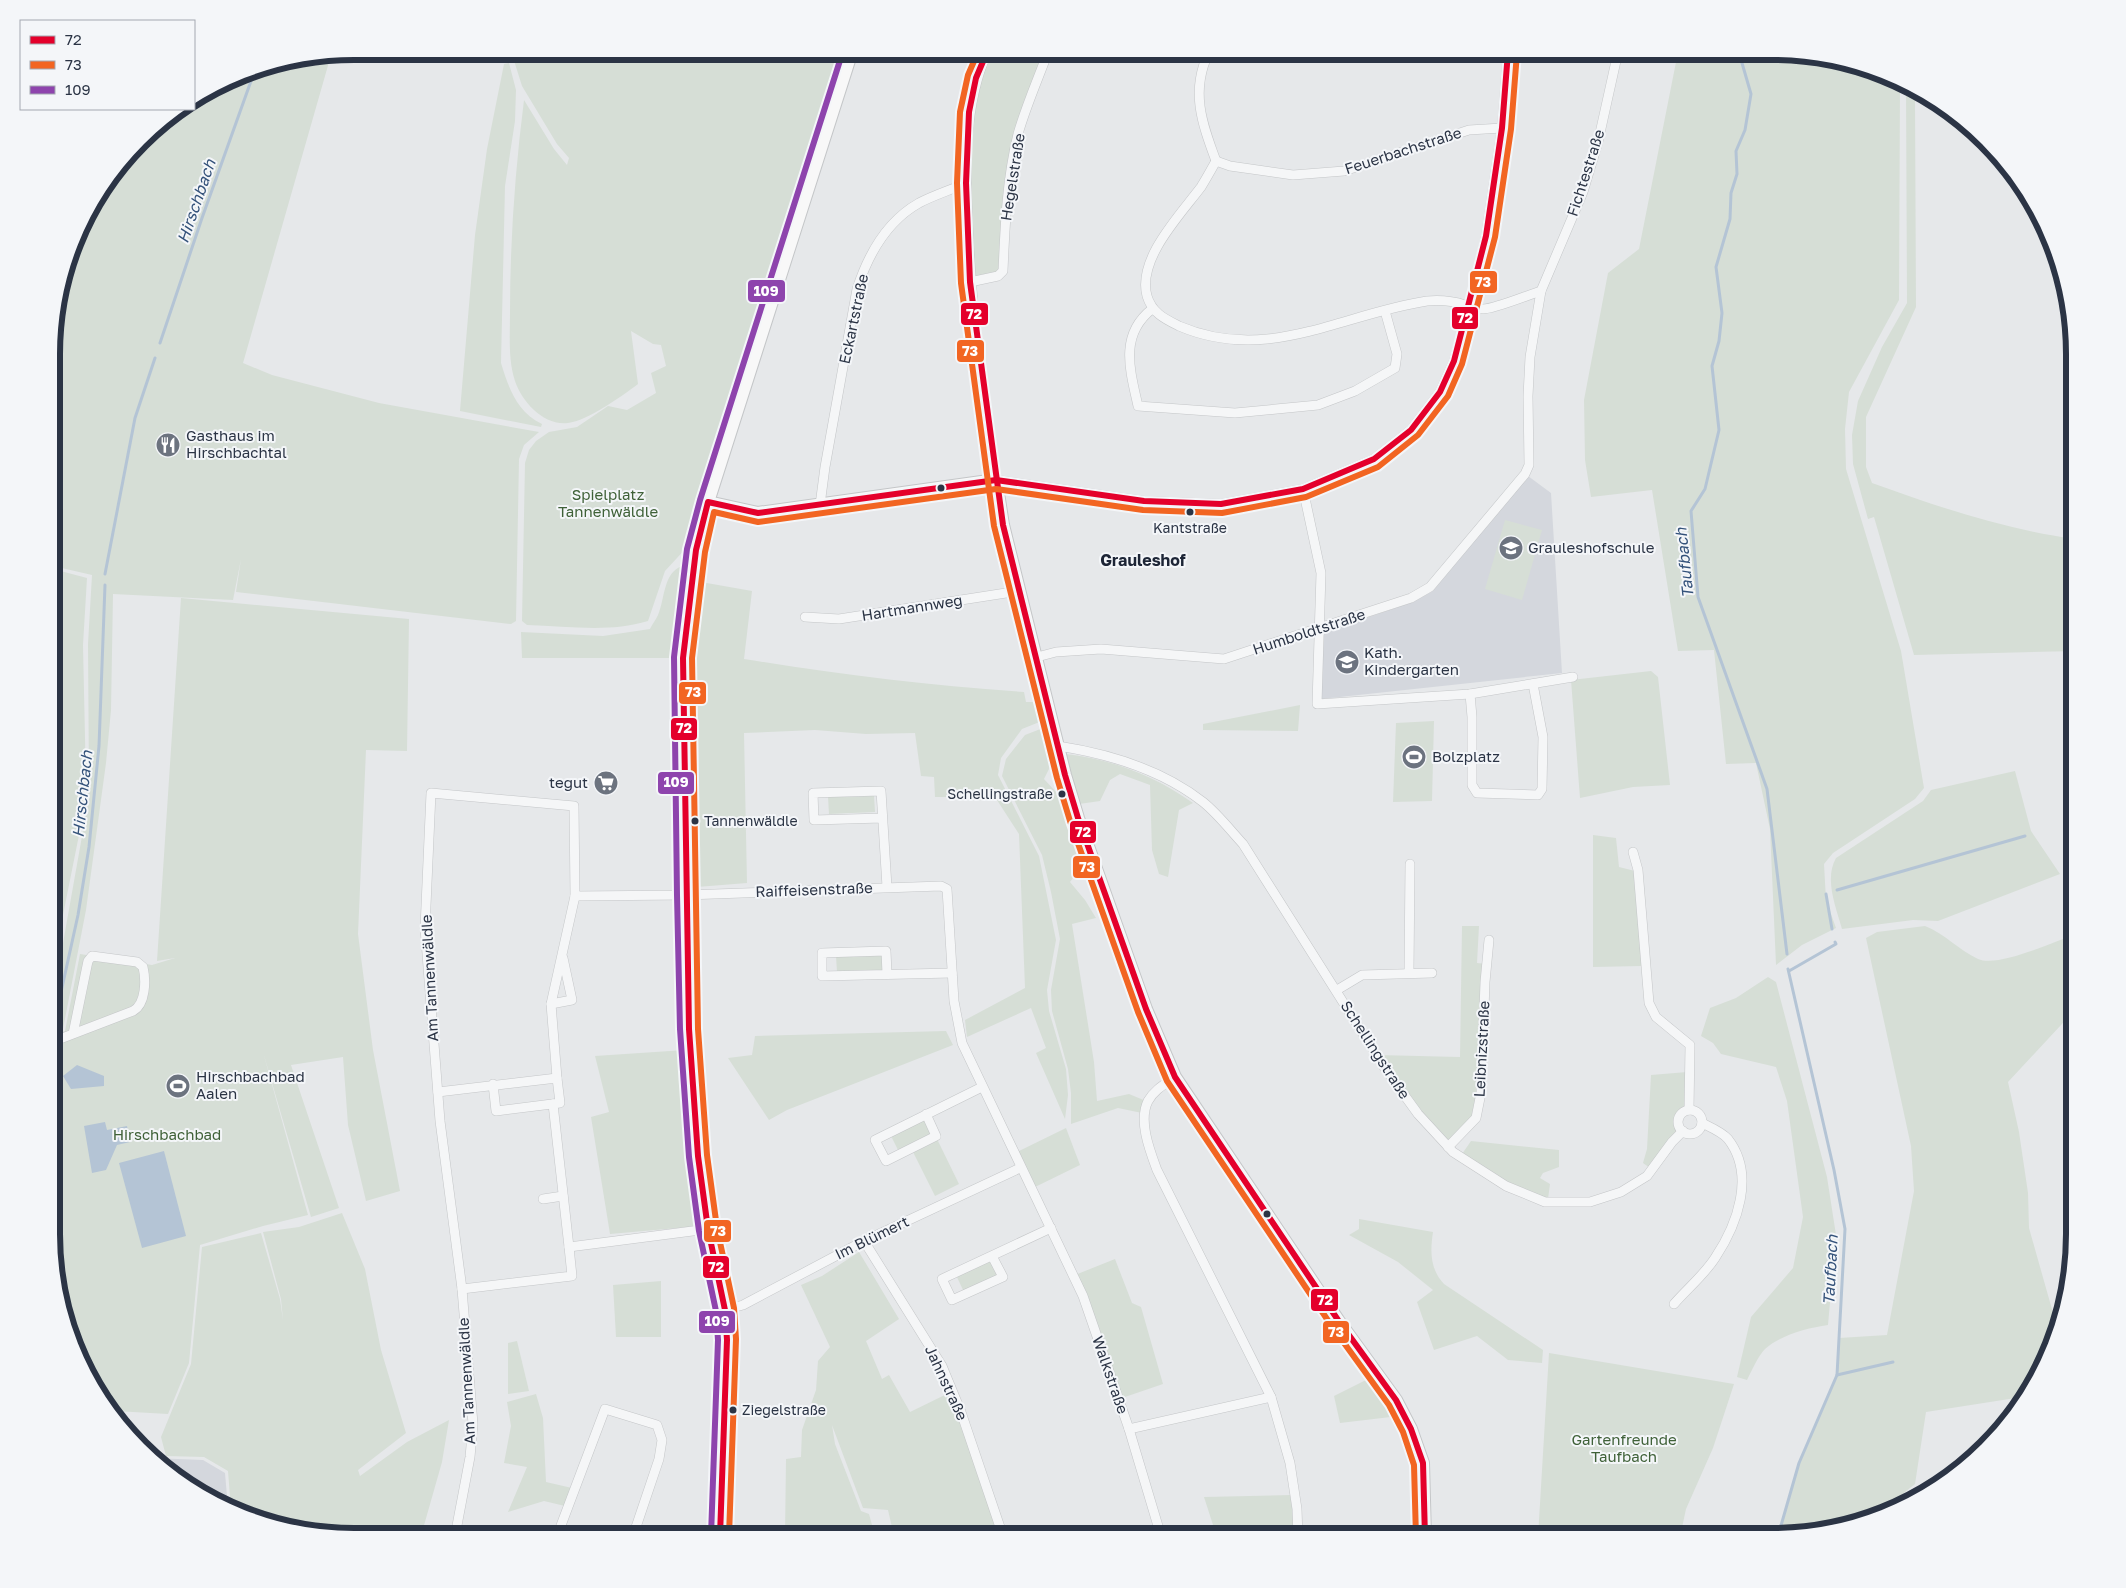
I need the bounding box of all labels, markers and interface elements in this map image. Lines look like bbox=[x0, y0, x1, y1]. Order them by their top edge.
legend bbox=[20, 20, 195, 110]
text: 72 bbox=[65, 30, 82, 48]
text: 73 bbox=[65, 55, 82, 73]
text: 109 bbox=[65, 80, 91, 98]
street label: Feuerbachstraße bbox=[1342, 123, 1464, 177]
street label: Fichtestraße bbox=[1563, 127, 1608, 218]
street label: Hegelstraße bbox=[996, 132, 1028, 222]
water label: Hirschbach bbox=[172, 155, 220, 245]
line badge: 73 bbox=[1469, 270, 1498, 294]
street label: Eckartstraße bbox=[835, 272, 871, 365]
text: 73 bbox=[1475, 273, 1491, 290]
line badge: 109 bbox=[747, 279, 786, 303]
text: 109 bbox=[753, 282, 779, 299]
line badge: 72 bbox=[960, 302, 989, 326]
text: 72 bbox=[966, 305, 983, 322]
line badge: 72 bbox=[1451, 306, 1479, 330]
text: 72 bbox=[1457, 309, 1474, 326]
line badge: 73 bbox=[956, 339, 985, 363]
text: 73 bbox=[962, 342, 978, 359]
place label: Gasthaus im Hirschbachtal bbox=[186, 426, 287, 461]
restaurant icon: Gasthaus im Hirschbachtal bbox=[155, 432, 181, 458]
unlabelled marker bbox=[936, 483, 946, 493]
park label: Spielplatz Tannenwäldle bbox=[558, 485, 658, 520]
marker: Kantstraße bbox=[1185, 507, 1195, 517]
place label: Kantstraße bbox=[1153, 519, 1227, 536]
water label: Taufbach bbox=[1670, 526, 1698, 599]
school or university icon: Grauleshofschule bbox=[1498, 535, 1524, 561]
place label: Grauleshofschule bbox=[1528, 538, 1655, 556]
district label: Grauleshof bbox=[1100, 550, 1186, 570]
street label: Hartmannweg bbox=[860, 590, 964, 624]
street label: Humboldtstraße bbox=[1250, 604, 1368, 658]
place label: Kath. Kindergarten bbox=[1364, 643, 1459, 678]
school or university icon: Kath. Kindergarten bbox=[1334, 649, 1360, 675]
line badge: 73 bbox=[678, 681, 707, 705]
text: 73 bbox=[685, 683, 701, 700]
line badge: 72 bbox=[670, 717, 698, 741]
text: 72 bbox=[676, 719, 693, 736]
sports icon: Bolzplatz bbox=[1401, 744, 1427, 770]
place label: Bolzplatz bbox=[1432, 747, 1500, 765]
water label: Hirschbach bbox=[67, 748, 97, 838]
supermarket icon: tegut bbox=[593, 770, 619, 796]
line badge: 109 bbox=[657, 771, 695, 795]
place label: tegut bbox=[549, 773, 588, 791]
text: 109 bbox=[663, 773, 689, 790]
place label: Schellingstraße bbox=[947, 785, 1053, 802]
marker: Schellingstraße bbox=[1057, 789, 1067, 799]
place label: Tannenwäldle bbox=[704, 812, 798, 829]
marker: Tannenwäldle bbox=[690, 816, 700, 826]
line badge: 72 bbox=[1069, 820, 1097, 844]
text: 72 bbox=[1075, 823, 1092, 840]
line badge: 73 bbox=[1072, 855, 1101, 879]
text: 73 bbox=[1079, 858, 1095, 875]
street label: Raiffeisenstraße bbox=[755, 878, 873, 900]
street label: Am Tannenwäldle bbox=[417, 914, 441, 1042]
street label: Schellingstraße bbox=[1337, 997, 1414, 1102]
street label: Leibnizstraße bbox=[1469, 1000, 1493, 1098]
place label: Hirschbachbad Aalen bbox=[196, 1067, 305, 1102]
sports icon: Hirschbachbad Aalen bbox=[165, 1073, 191, 1099]
park label: Hirschbachbad bbox=[113, 1125, 221, 1143]
unlabelled marker bbox=[1262, 1209, 1272, 1219]
street label: Im Blümert bbox=[832, 1212, 911, 1263]
line badge: 73 bbox=[703, 1219, 732, 1243]
text: 73 bbox=[710, 1222, 726, 1239]
water label: Taufbach bbox=[1818, 1233, 1842, 1306]
line badge: 72 bbox=[702, 1255, 730, 1279]
text: 72 bbox=[708, 1258, 725, 1275]
line badge: 72 bbox=[1310, 1288, 1339, 1312]
text: 72 bbox=[1317, 1291, 1334, 1308]
line badge: 109 bbox=[698, 1310, 736, 1334]
text: 109 bbox=[704, 1312, 730, 1329]
street label: Am Tannenwäldle bbox=[454, 1317, 478, 1445]
line badge: 73 bbox=[1322, 1320, 1350, 1344]
text: 73 bbox=[1328, 1323, 1344, 1340]
street label: Walkstraße bbox=[1089, 1333, 1133, 1416]
street label: Jahnstraße bbox=[922, 1342, 972, 1423]
place label: Ziegelstraße bbox=[742, 1401, 826, 1418]
marker: Ziegelstraße bbox=[728, 1405, 738, 1415]
park label: Gartenfreunde Taufbach bbox=[1571, 1430, 1677, 1465]

